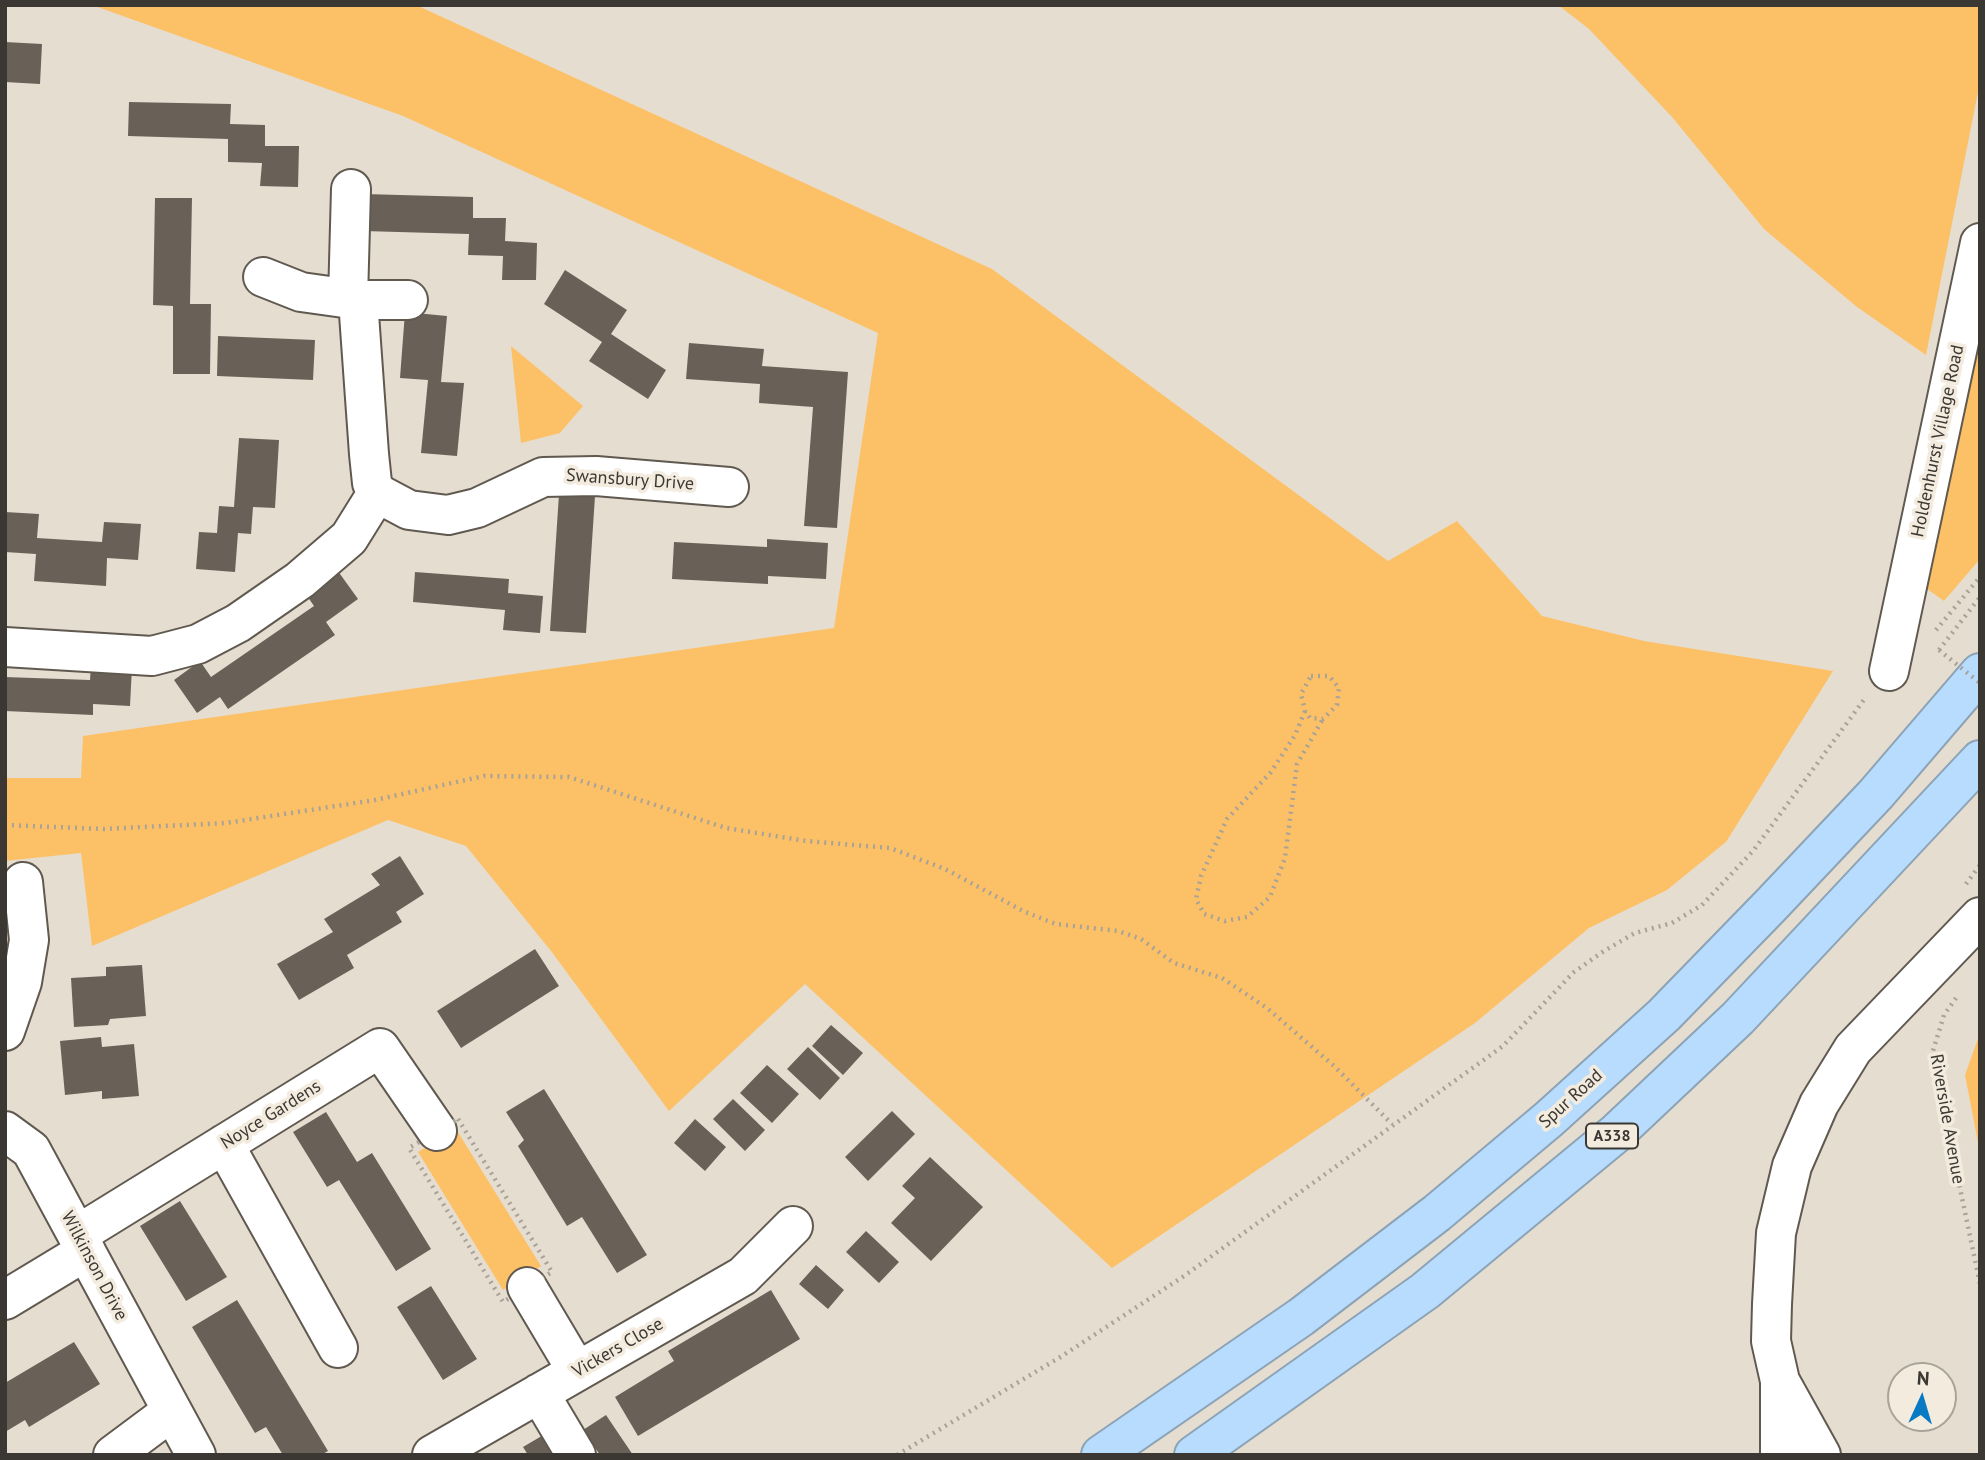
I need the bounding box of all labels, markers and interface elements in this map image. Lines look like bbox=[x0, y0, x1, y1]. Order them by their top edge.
street label: Holdenhurst Village Road bbox=[1907, 343, 1969, 539]
street label: Swansbury Drive bbox=[565, 465, 695, 495]
street label: Riverside Avenue bbox=[1925, 1052, 1969, 1186]
street label: Spur Road bbox=[1535, 1065, 1607, 1133]
street label: Noyce Gardens bbox=[217, 1076, 325, 1154]
road number: A338 bbox=[1586, 1124, 1638, 1148]
street label: Wilkinson Drive bbox=[56, 1208, 132, 1324]
street label: Vickers Close bbox=[569, 1313, 667, 1383]
north arrow bbox=[1887, 1362, 1957, 1432]
text: N bbox=[1916, 1366, 1930, 1390]

